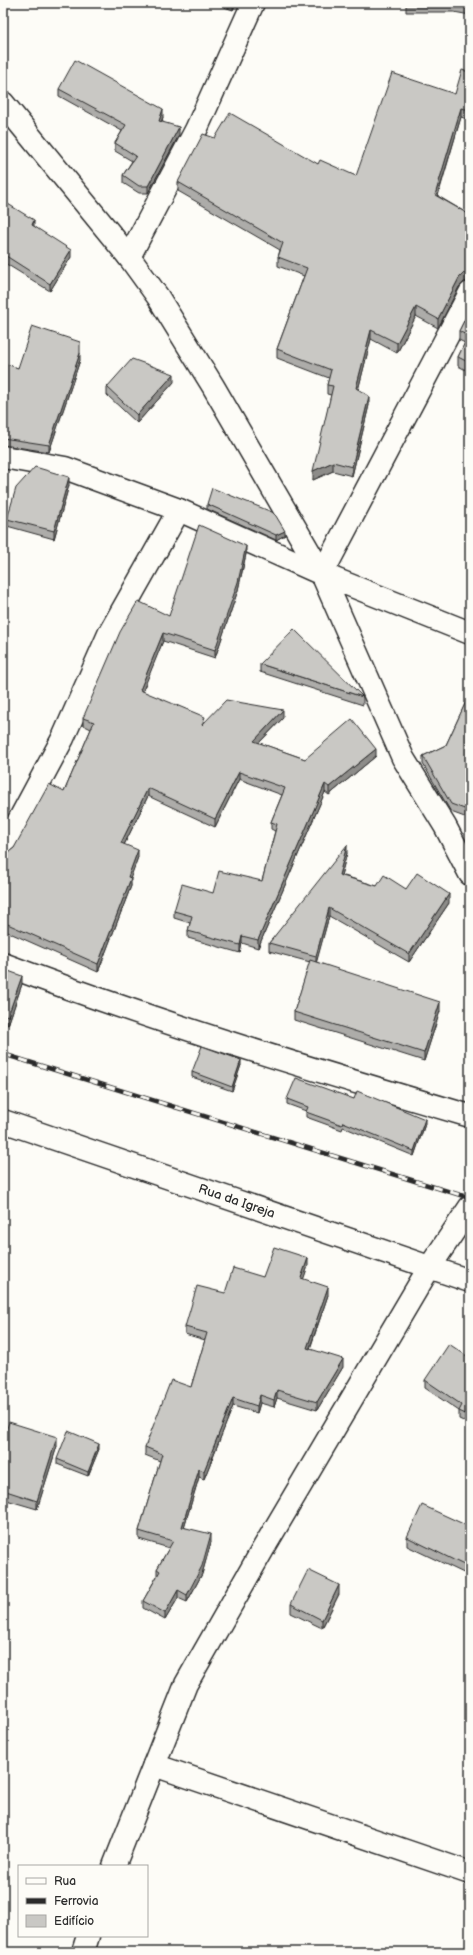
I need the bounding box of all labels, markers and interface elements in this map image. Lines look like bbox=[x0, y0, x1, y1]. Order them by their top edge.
street label: Rua da Igreja bbox=[196, 1181, 277, 1222]
legend bbox=[18, 1865, 148, 1937]
text: Rua bbox=[54, 1874, 76, 1889]
text: Ferrovia bbox=[54, 1894, 99, 1909]
text: Edifício bbox=[54, 1914, 94, 1929]

